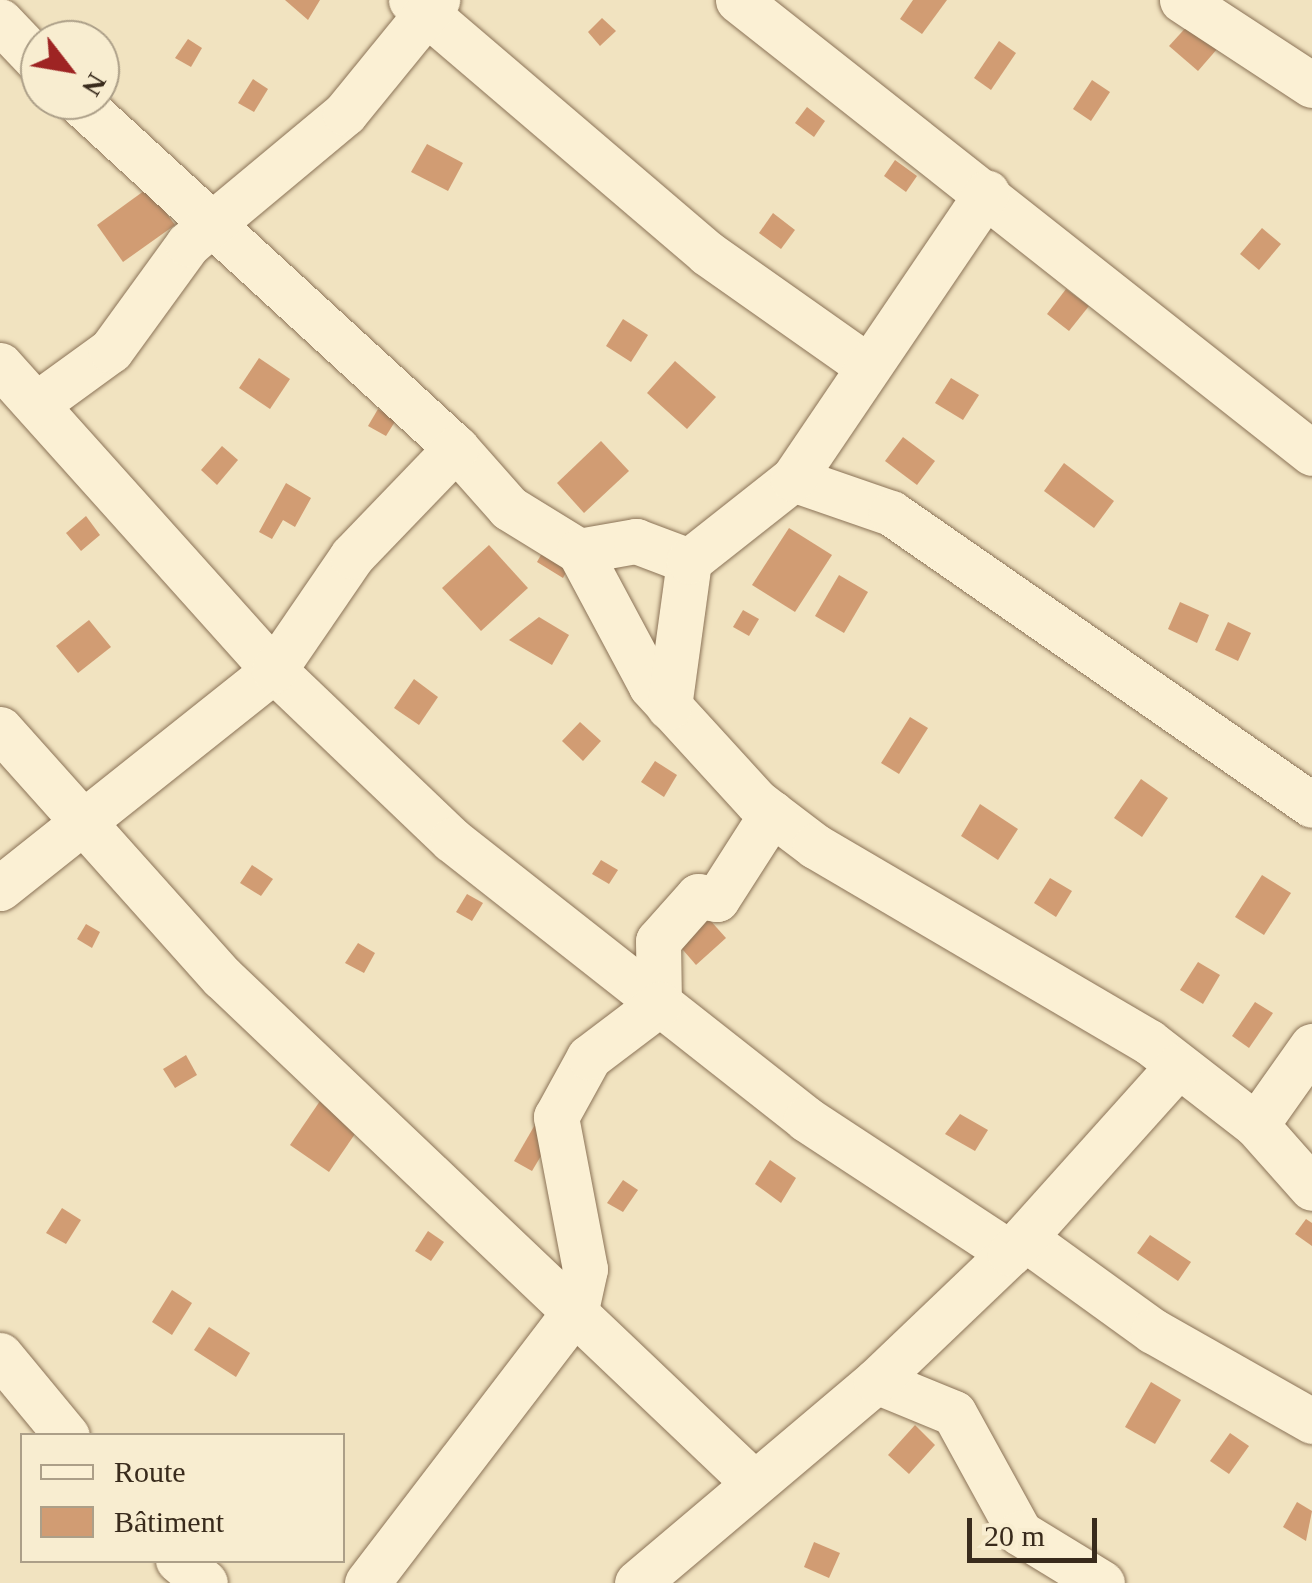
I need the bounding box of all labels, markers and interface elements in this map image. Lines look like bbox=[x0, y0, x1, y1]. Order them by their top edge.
north arrow bbox=[20, 20, 120, 120]
text: N bbox=[76, 68, 113, 101]
legend bbox=[20, 1433, 345, 1563]
text: Route bbox=[114, 1455, 186, 1488]
scale bar bbox=[972, 1498, 1102, 1560]
text: Bâtiment bbox=[114, 1505, 224, 1538]
text: 20 m bbox=[984, 1519, 1045, 1552]

